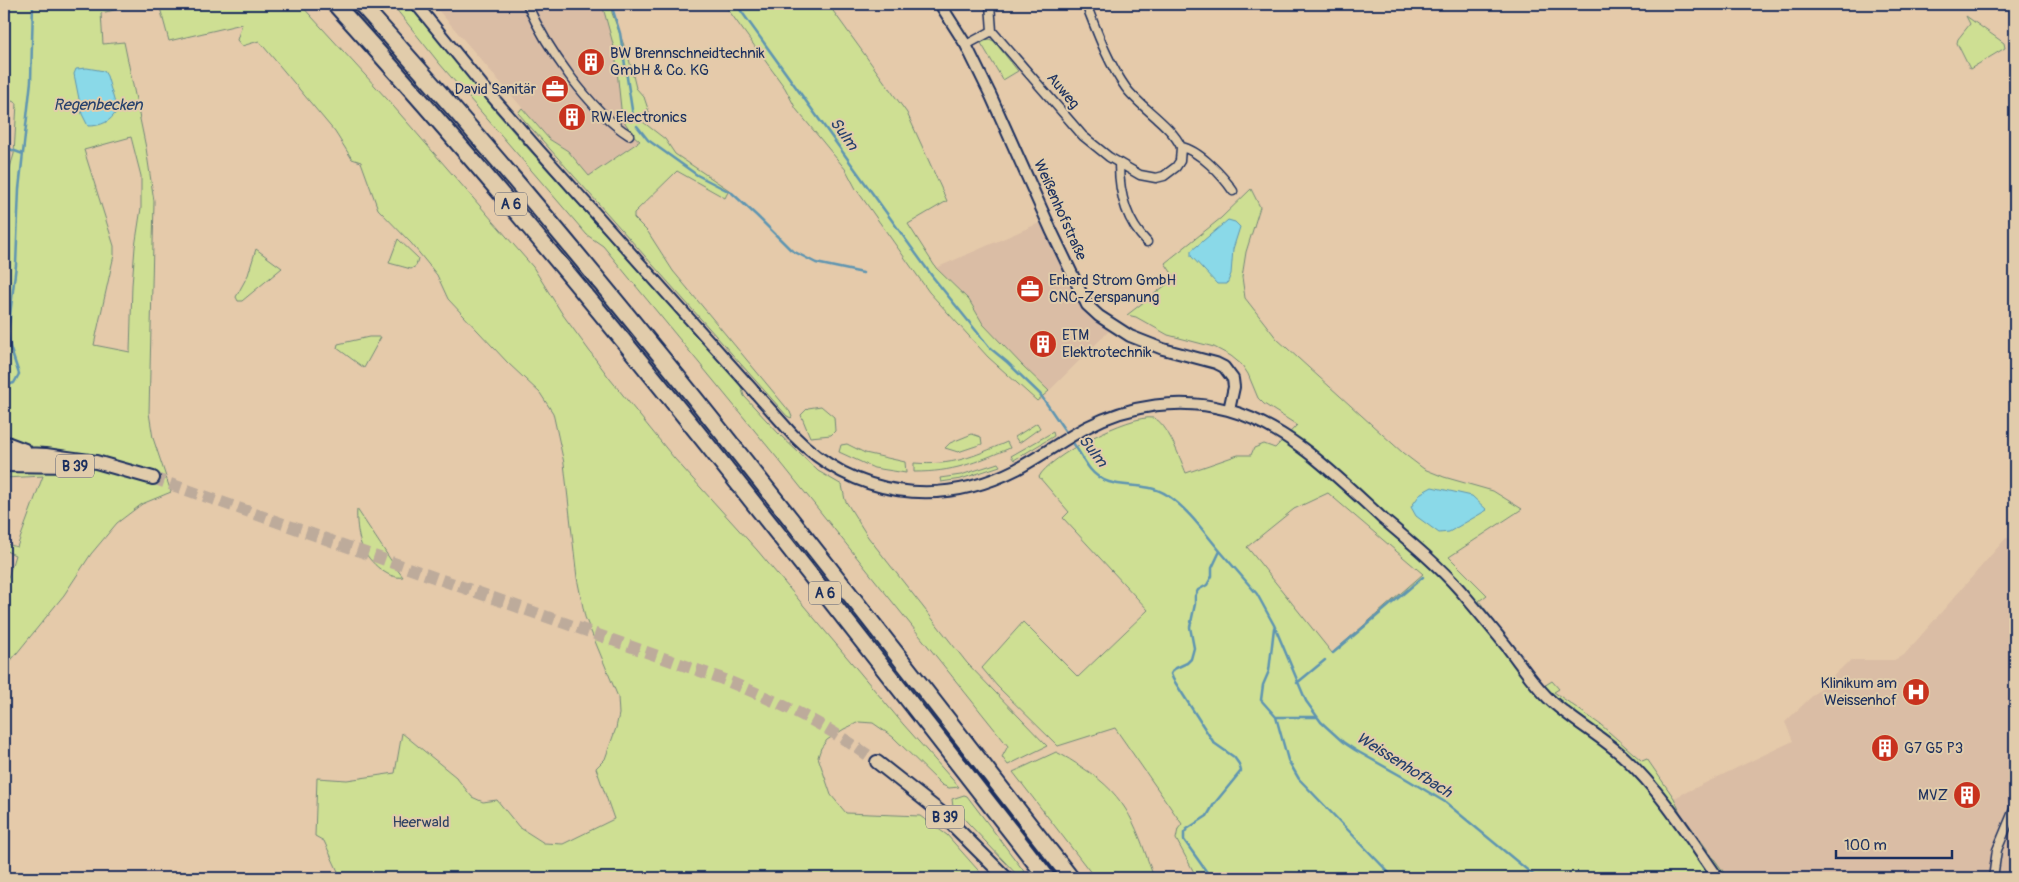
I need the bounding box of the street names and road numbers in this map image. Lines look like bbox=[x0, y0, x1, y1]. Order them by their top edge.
street label: Auweg bbox=[1042, 69, 1084, 113]
street label: Weißenhofstraße bbox=[1029, 157, 1091, 264]
road number: A 6 bbox=[495, 192, 527, 215]
road number: B 39 bbox=[56, 454, 94, 478]
road number: A 6 bbox=[809, 582, 841, 604]
road number: B 39 bbox=[926, 806, 964, 829]

